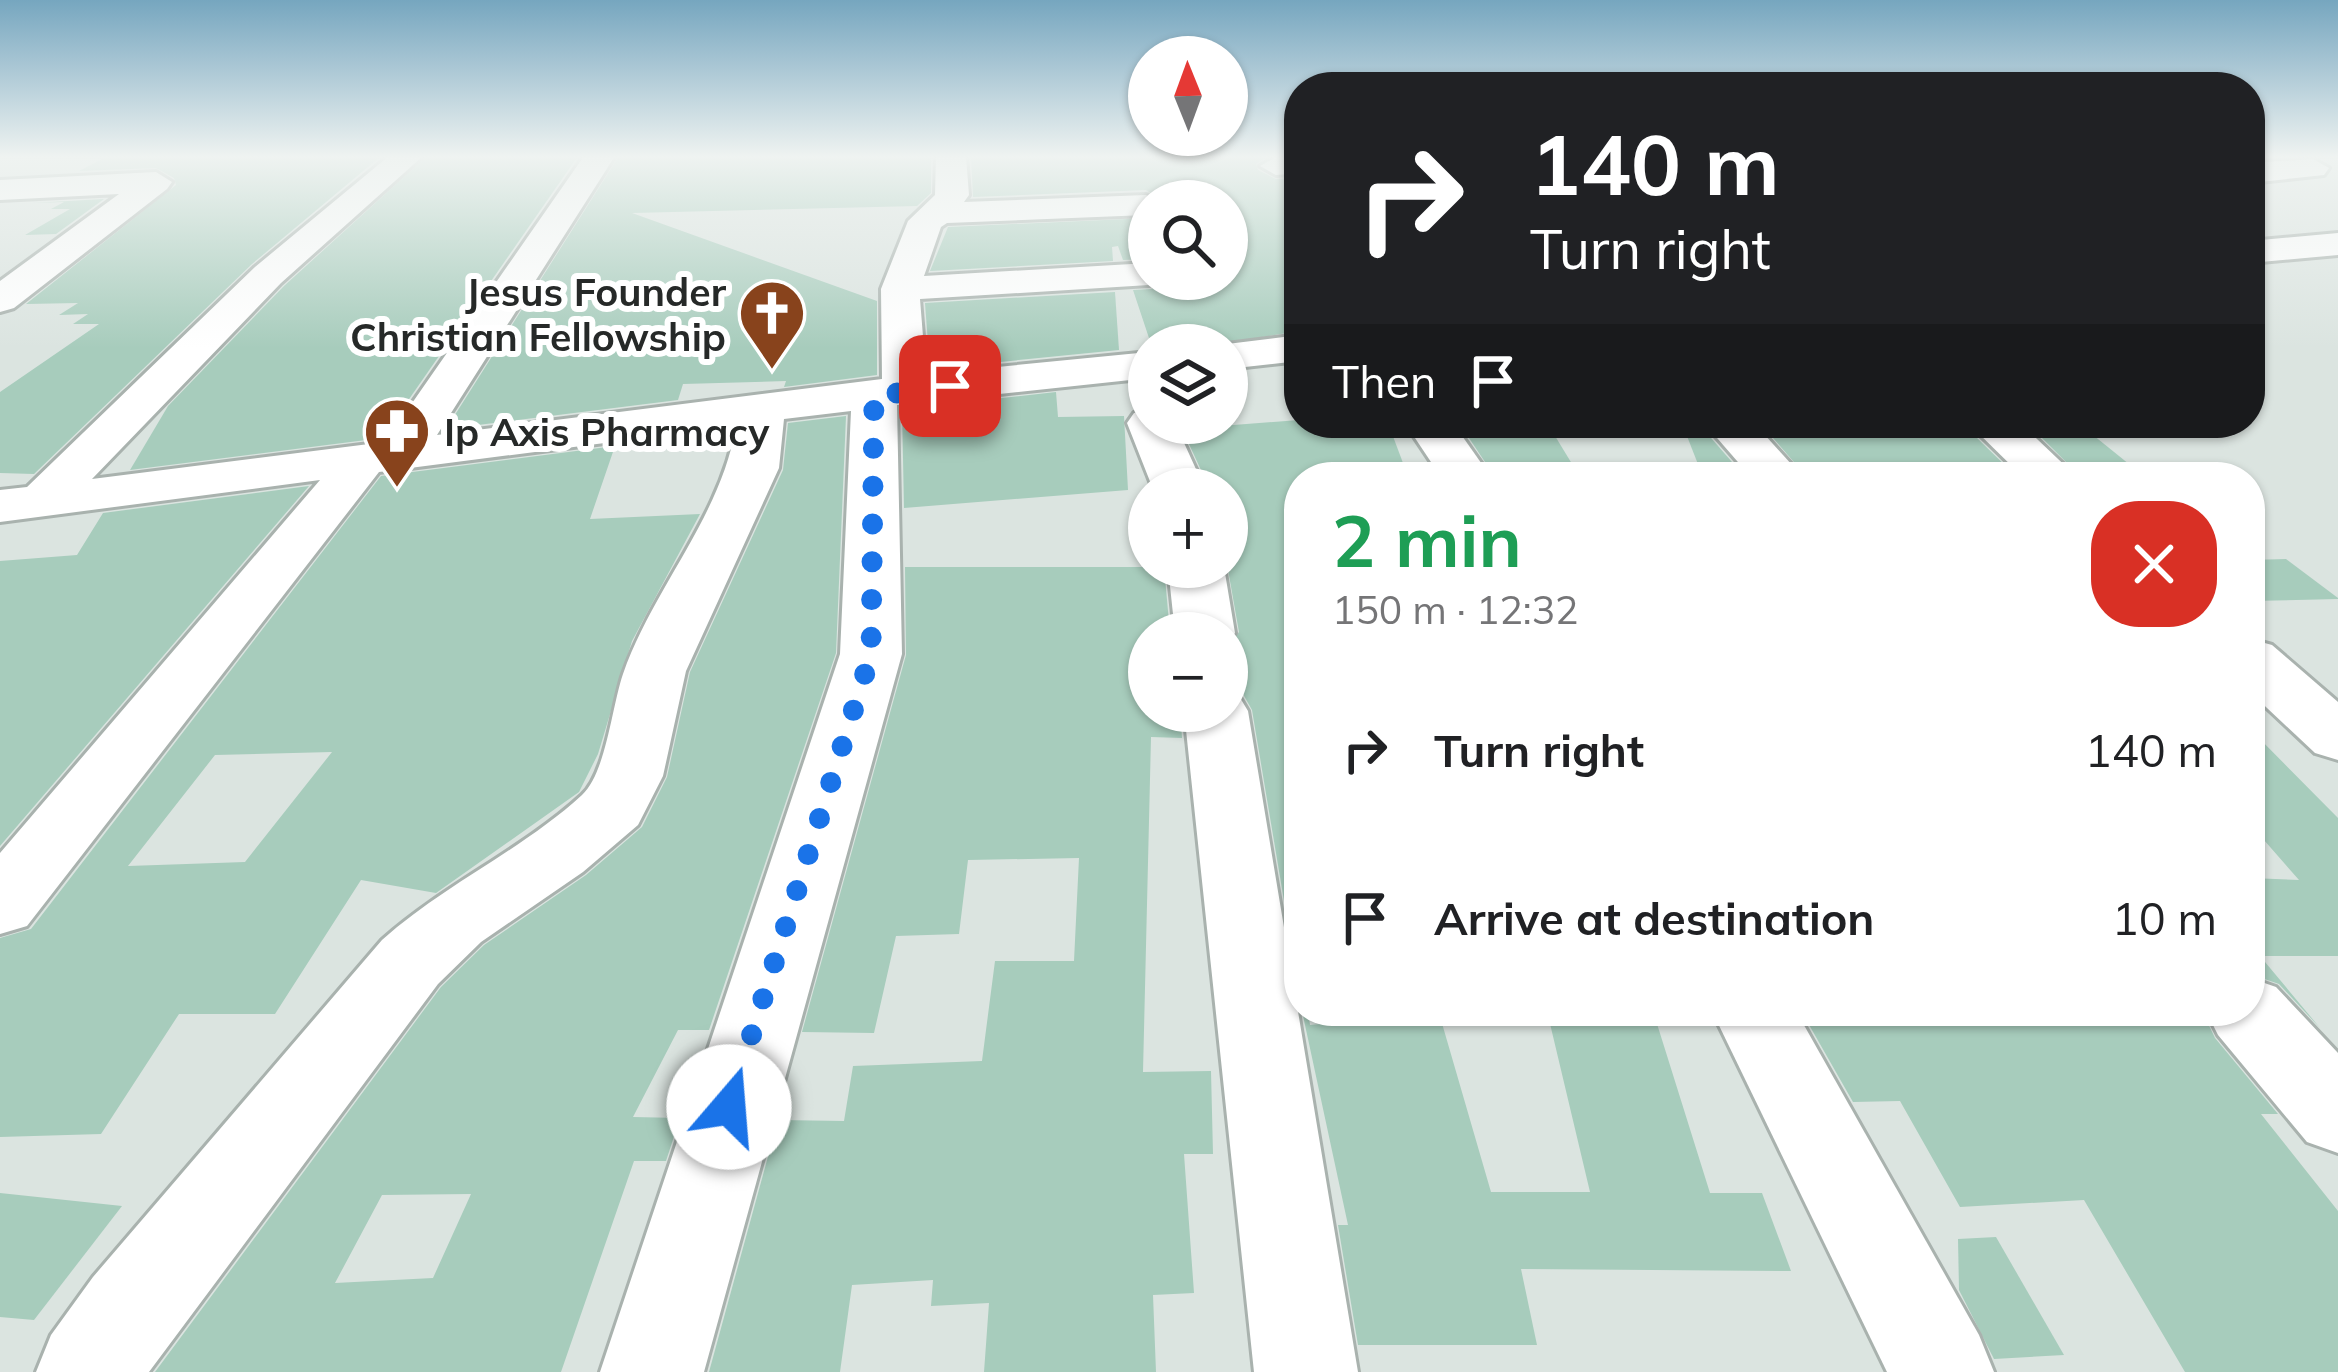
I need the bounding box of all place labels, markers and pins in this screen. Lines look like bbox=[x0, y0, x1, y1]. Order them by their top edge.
place label: Jesus Founder Christian Fellowship bbox=[350, 267, 727, 361]
church icon: Jesus Founder Christian Fellowship bbox=[737, 278, 807, 372]
pin bbox=[899, 335, 1001, 437]
pharmacy icon: Ip Axis Pharmacy bbox=[362, 396, 432, 490]
place label: Ip Axis Pharmacy bbox=[444, 407, 770, 456]

